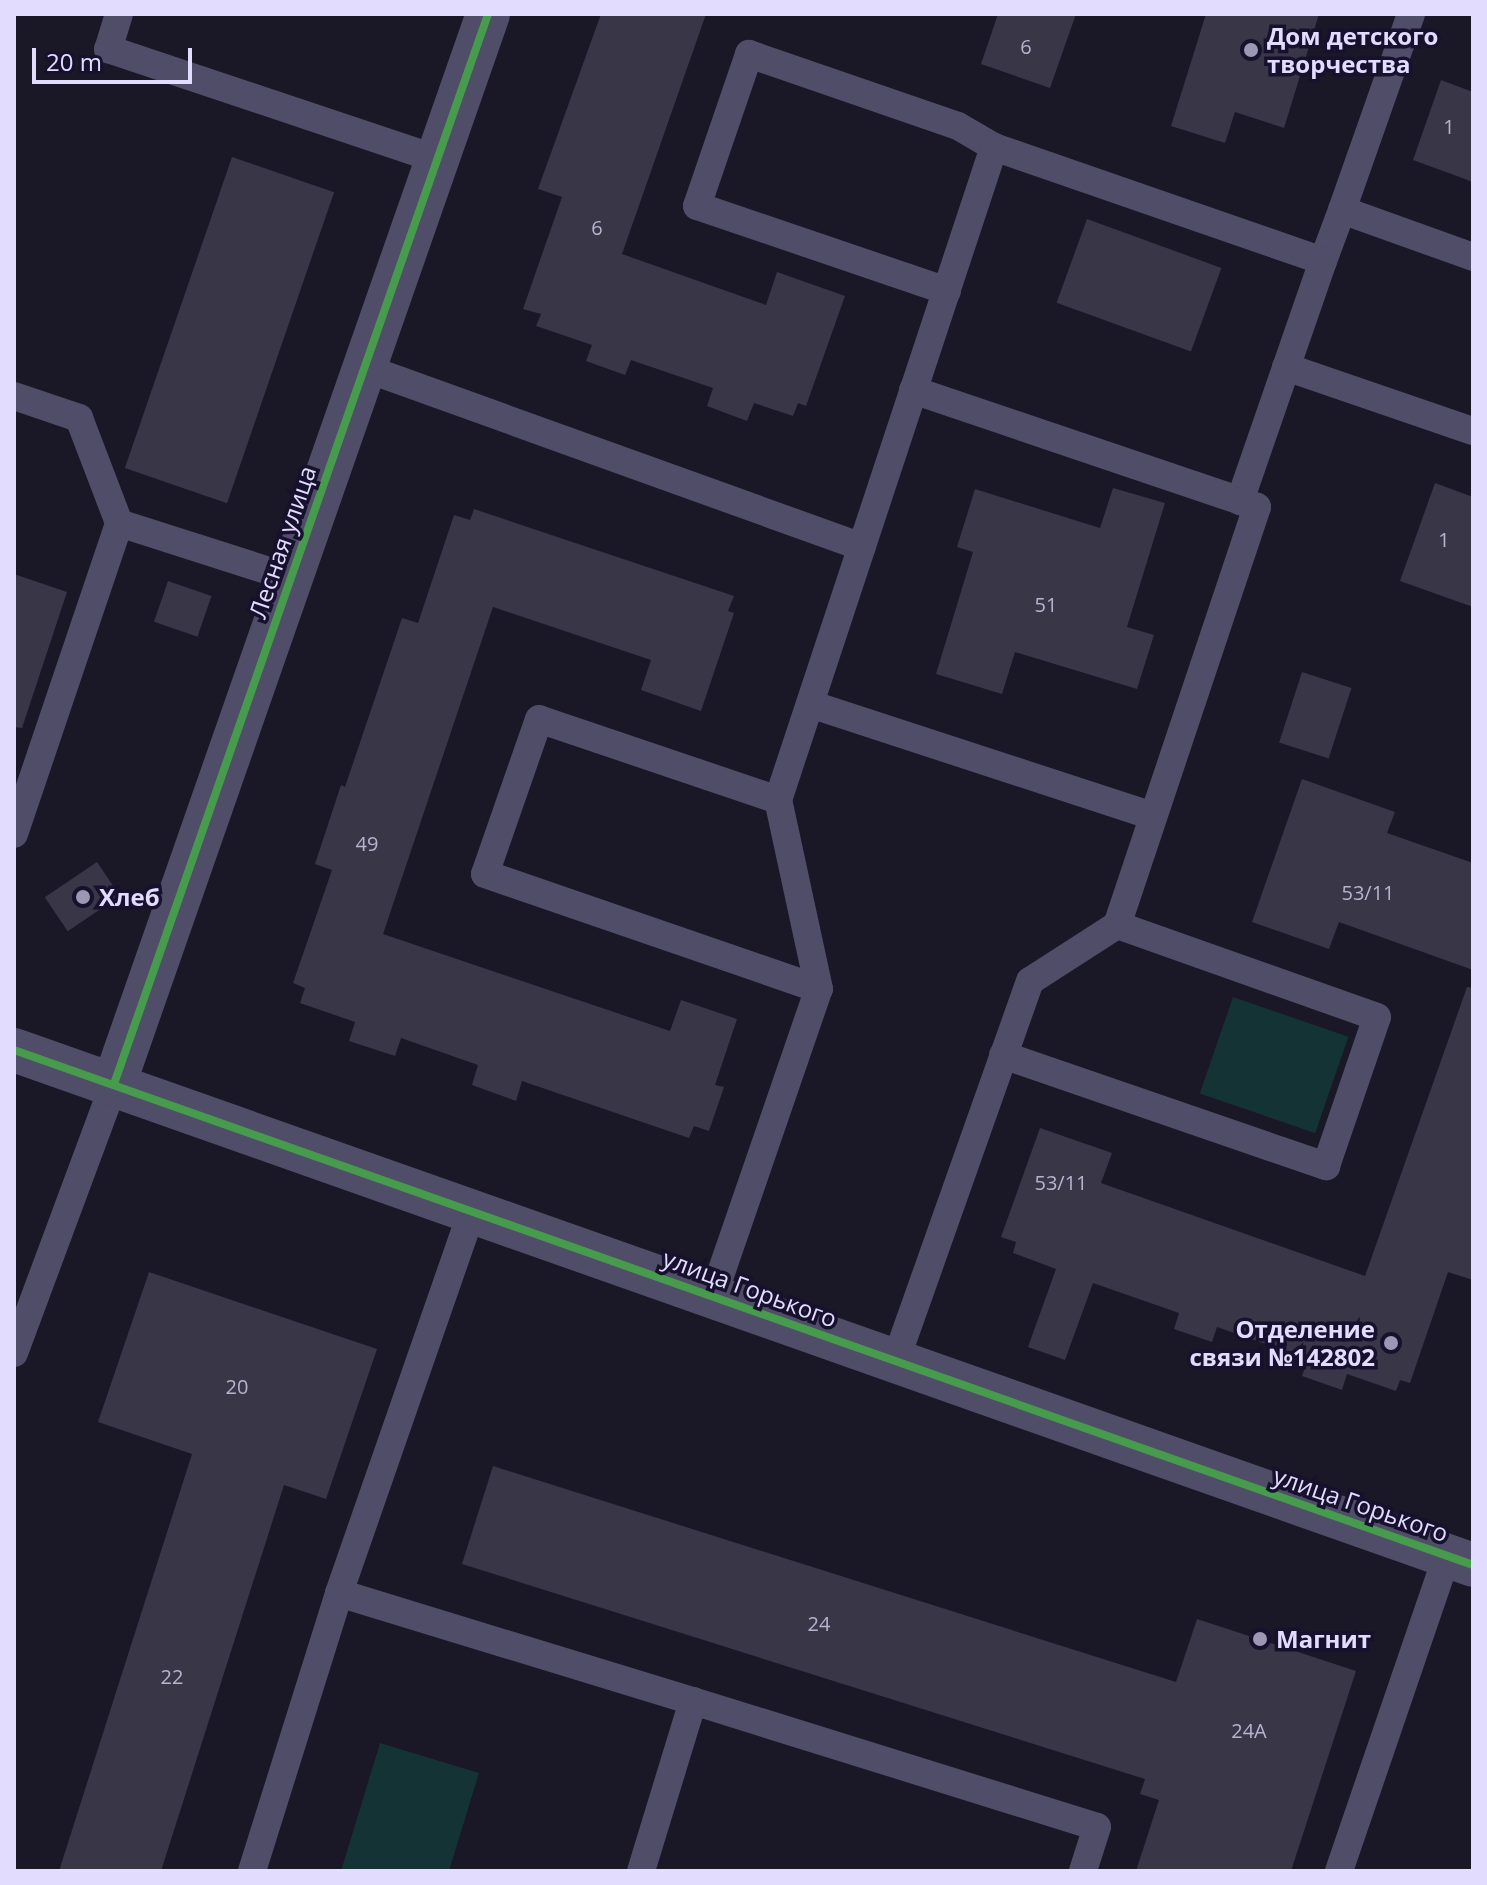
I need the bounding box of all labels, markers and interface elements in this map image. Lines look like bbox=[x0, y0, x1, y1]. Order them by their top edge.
place label: Дом детского творчества bbox=[1267, 22, 1438, 78]
scale bar bbox=[36, 32, 196, 82]
house number: 6 bbox=[1020, 34, 1032, 58]
marker: Дом детского творчества bbox=[1242, 41, 1260, 59]
text: 20 m bbox=[46, 45, 102, 78]
house number: 1 bbox=[1443, 114, 1455, 138]
house number: 6 bbox=[591, 215, 603, 239]
street label: Лесная улица bbox=[242, 462, 322, 622]
house number: 1 bbox=[1438, 527, 1450, 551]
house number: 51 bbox=[1035, 592, 1057, 616]
house number: 49 bbox=[356, 831, 378, 855]
house number: 53/11 bbox=[1341, 880, 1395, 904]
place label: Хлеб bbox=[99, 883, 160, 911]
marker: Хлеб bbox=[74, 888, 92, 906]
house number: 53/11 bbox=[1034, 1170, 1088, 1194]
street label: улица Горького bbox=[659, 1243, 841, 1333]
place label: Отделение связи №142802 bbox=[1189, 1315, 1375, 1371]
marker: Отделение связи №142802 bbox=[1382, 1334, 1400, 1352]
house number: 20 bbox=[226, 1374, 248, 1398]
street label: улица Горького bbox=[1270, 1461, 1452, 1547]
house number: 24 bbox=[808, 1611, 830, 1635]
place label: Магнит bbox=[1276, 1625, 1371, 1653]
marker: Магнит bbox=[1251, 1630, 1269, 1648]
house number: 22 bbox=[161, 1664, 183, 1688]
house number: 24А bbox=[1231, 1718, 1267, 1742]

